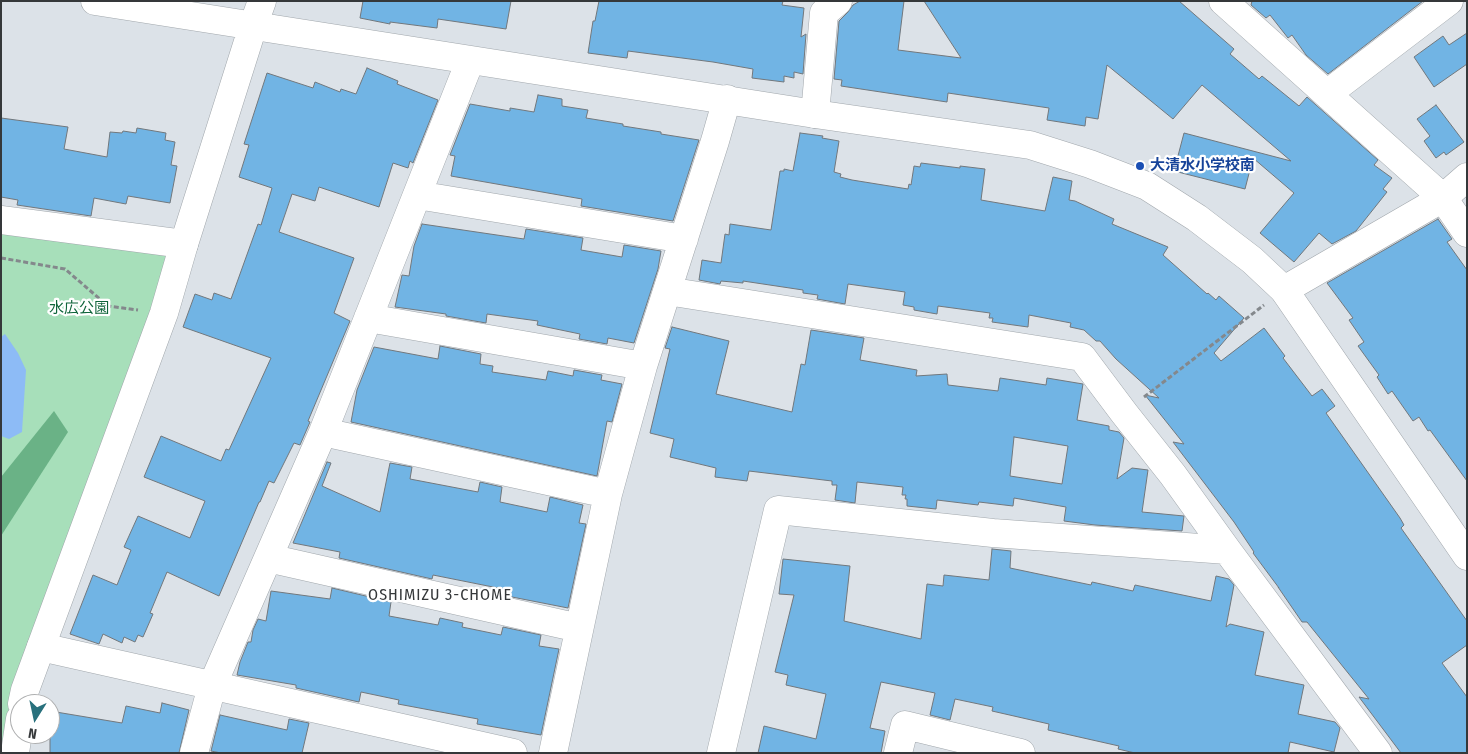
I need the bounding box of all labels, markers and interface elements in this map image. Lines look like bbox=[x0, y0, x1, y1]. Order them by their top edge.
place label: 大清水小学校南 bbox=[1150, 157, 1255, 175]
marker: 大清水小学校南 bbox=[1134, 160, 1146, 172]
park label: 水広公園 bbox=[49, 300, 109, 318]
district label: OSHIMIZU 3-CHOME bbox=[366, 586, 514, 606]
north arrow bbox=[10, 694, 60, 744]
text: N bbox=[27, 724, 38, 742]

